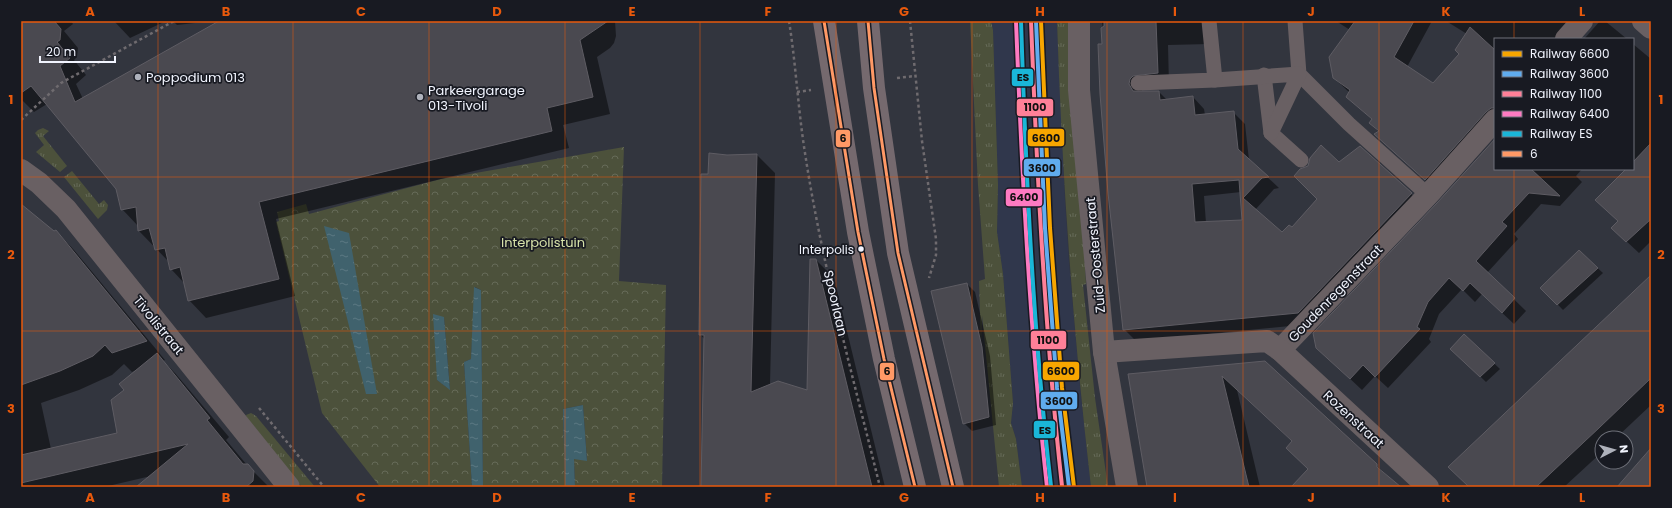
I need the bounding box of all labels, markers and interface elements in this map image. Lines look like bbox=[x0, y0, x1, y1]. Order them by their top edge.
text: A bbox=[85, 2, 95, 21]
text: B bbox=[222, 2, 231, 21]
text: C bbox=[356, 2, 366, 21]
text: D bbox=[492, 2, 502, 21]
text: E bbox=[628, 2, 636, 21]
text: F bbox=[764, 2, 772, 21]
text: G bbox=[899, 2, 909, 21]
text: H bbox=[1035, 2, 1045, 21]
text: I bbox=[1173, 2, 1177, 21]
text: J bbox=[1307, 2, 1315, 21]
text: K bbox=[1441, 2, 1451, 21]
text: L bbox=[1579, 2, 1585, 21]
scale bar bbox=[40, 38, 115, 64]
legend bbox=[1494, 38, 1634, 170]
text: 20 m bbox=[46, 43, 76, 60]
text: Railway 6600 bbox=[1530, 45, 1610, 62]
text: Railway 3600 bbox=[1530, 65, 1609, 82]
place label: Poppodium 013 bbox=[146, 68, 245, 87]
line badge: ES bbox=[1011, 68, 1034, 87]
text: ES bbox=[1017, 69, 1030, 85]
marker: Poppodium 013 bbox=[133, 72, 143, 82]
place label: Parkeergarage 013-Tivoli bbox=[428, 81, 525, 115]
text: Railway 1100 bbox=[1530, 85, 1602, 102]
text: 1 bbox=[9, 90, 13, 109]
text: 1 bbox=[1659, 90, 1663, 109]
marker: Parkeergarage 013-Tivoli bbox=[415, 92, 425, 102]
line badge: 1100 bbox=[1016, 98, 1054, 117]
text: 1100 bbox=[1024, 99, 1046, 115]
text: Railway 6400 bbox=[1530, 105, 1609, 122]
text: Railway ES bbox=[1530, 125, 1592, 142]
line badge: 6600 bbox=[1027, 128, 1065, 147]
line badge: 6 bbox=[835, 129, 851, 148]
text: 6 bbox=[839, 130, 847, 146]
text: 6600 bbox=[1032, 130, 1060, 146]
text: 6 bbox=[1530, 145, 1538, 162]
line badge: 3600 bbox=[1023, 158, 1061, 177]
text: 3600 bbox=[1028, 160, 1056, 176]
line badge: 6400 bbox=[1005, 188, 1043, 207]
text: 6400 bbox=[1010, 189, 1038, 205]
street label: Zuid-Oosterstraat bbox=[1081, 196, 1110, 314]
park label: Interpolistuin bbox=[501, 233, 585, 252]
street label: Goudenregenstraat bbox=[1284, 240, 1387, 346]
place label: Interpolis bbox=[799, 241, 854, 258]
marker: Interpolis bbox=[856, 244, 866, 254]
text: 2 bbox=[7, 245, 15, 264]
text: 2 bbox=[1657, 245, 1665, 264]
street label: Spoorlaan bbox=[819, 268, 852, 338]
street label: Tivolistraat bbox=[129, 292, 188, 359]
line badge: 1100 bbox=[1030, 330, 1067, 350]
text: 1100 bbox=[1037, 332, 1059, 348]
line badge: 6600 bbox=[1042, 361, 1080, 381]
line badge: 6 bbox=[879, 362, 895, 381]
text: 6 bbox=[883, 363, 891, 379]
text: 6600 bbox=[1047, 363, 1075, 379]
street label: Rozenstraat bbox=[1319, 386, 1389, 453]
line badge: 3600 bbox=[1040, 391, 1078, 410]
text: 3600 bbox=[1045, 393, 1073, 409]
text: 3 bbox=[7, 399, 15, 418]
text: 3 bbox=[1657, 399, 1665, 418]
line badge: ES bbox=[1033, 420, 1056, 439]
text: ES bbox=[1039, 422, 1052, 438]
north arrow bbox=[1594, 430, 1634, 470]
text: N bbox=[1616, 444, 1632, 454]
text: A bbox=[85, 488, 95, 507]
text: B bbox=[222, 488, 231, 507]
text: C bbox=[356, 488, 366, 507]
text: D bbox=[492, 488, 502, 507]
text: E bbox=[628, 488, 636, 507]
text: F bbox=[764, 488, 772, 507]
text: G bbox=[899, 488, 909, 507]
text: H bbox=[1035, 488, 1045, 507]
text: I bbox=[1173, 488, 1177, 507]
text: J bbox=[1307, 488, 1315, 507]
text: K bbox=[1441, 488, 1451, 507]
text: L bbox=[1579, 488, 1585, 507]

